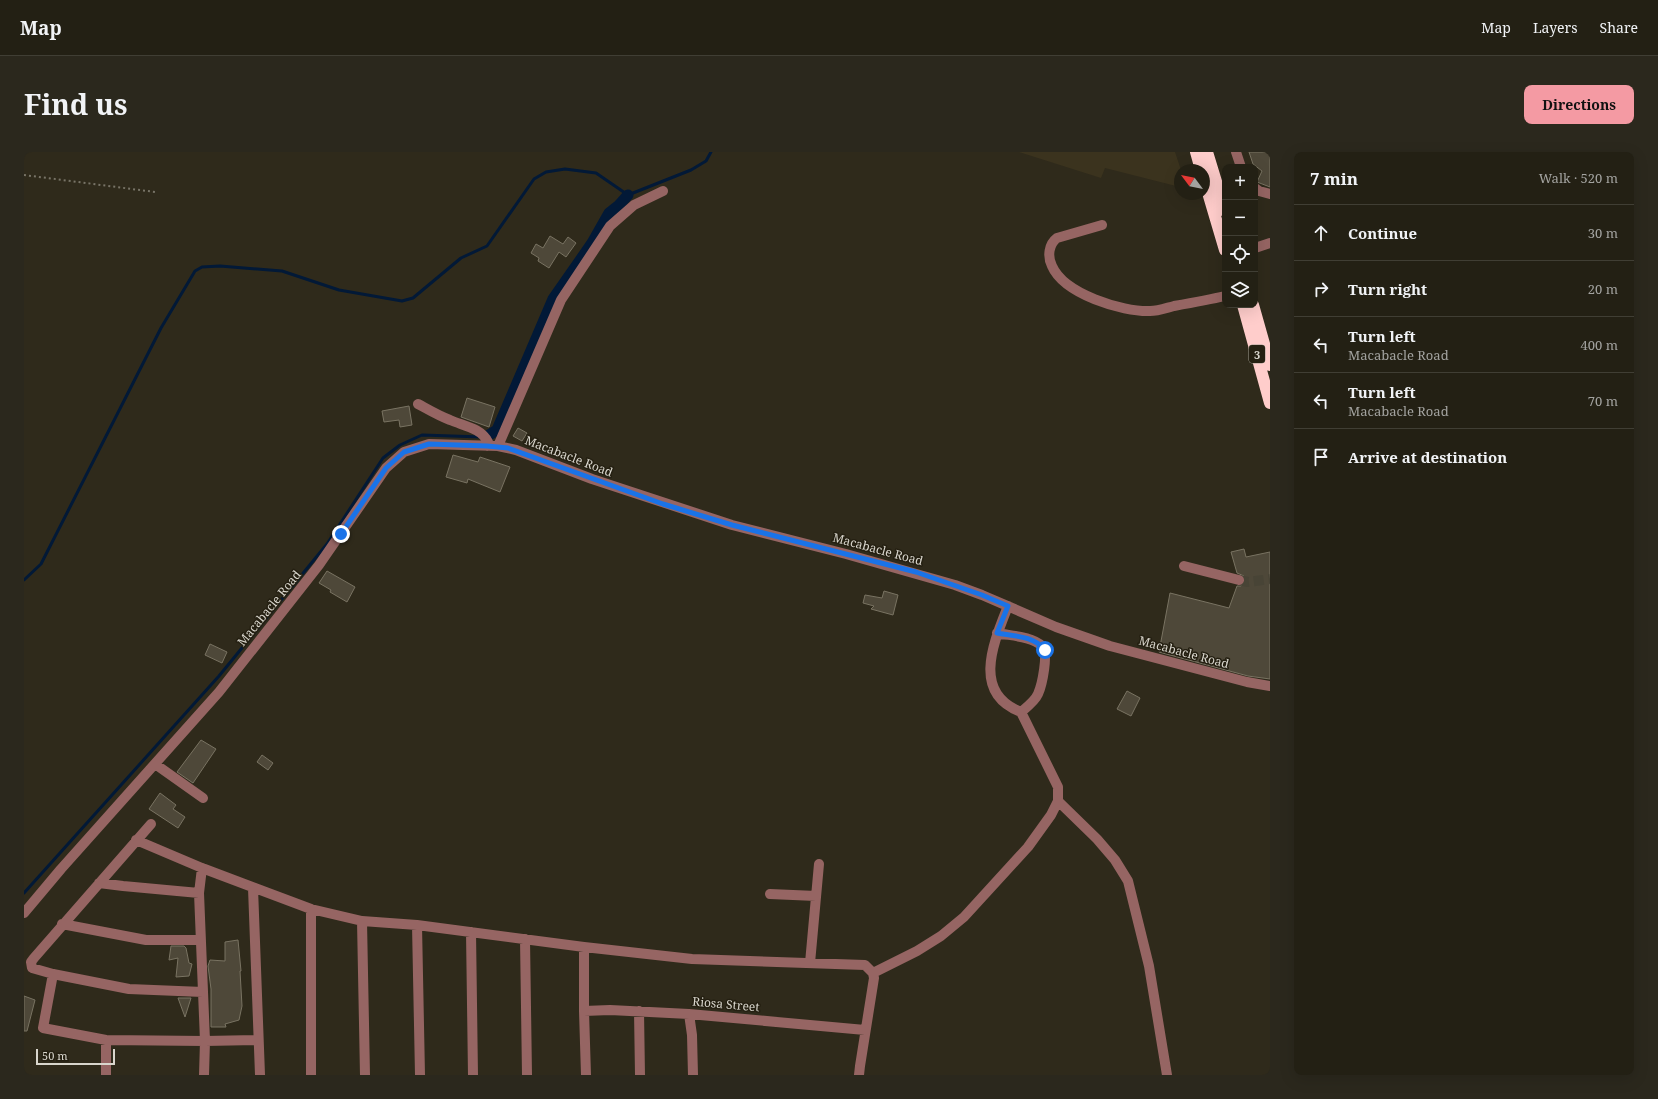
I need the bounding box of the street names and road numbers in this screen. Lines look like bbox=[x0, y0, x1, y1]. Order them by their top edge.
road number: 3 bbox=[1249, 345, 1265, 363]
street label: Macabacle Road bbox=[523, 431, 616, 481]
street label: Macabacle Road bbox=[831, 529, 926, 569]
street label: Macabacle Road bbox=[233, 566, 305, 649]
street label: Macabacle Road bbox=[1137, 632, 1232, 672]
street label: Riosa Street bbox=[692, 993, 760, 1015]

